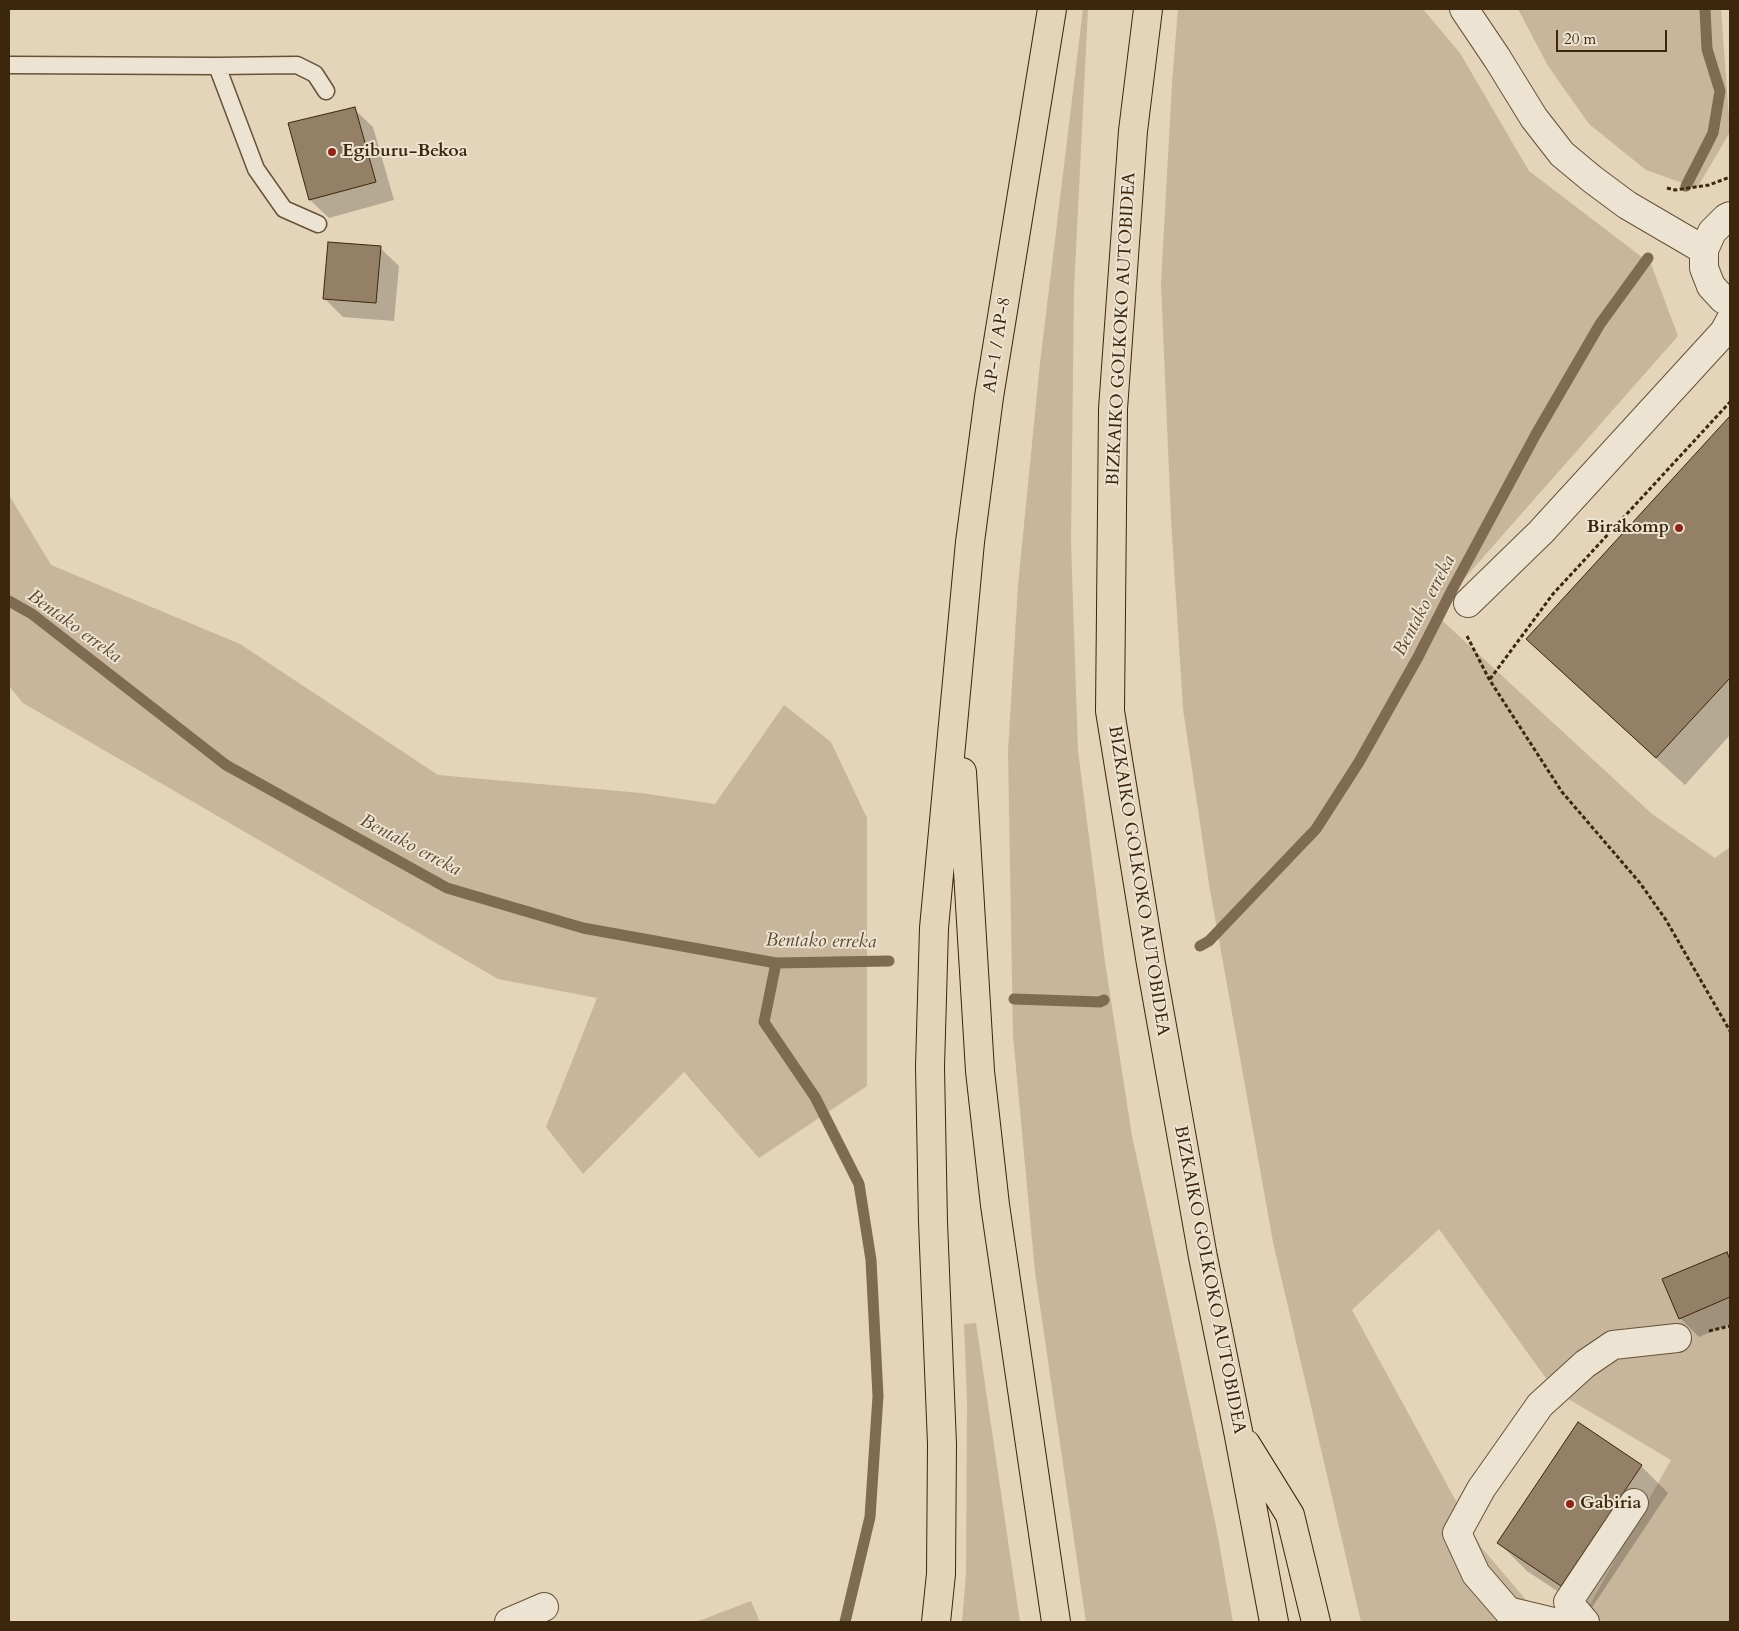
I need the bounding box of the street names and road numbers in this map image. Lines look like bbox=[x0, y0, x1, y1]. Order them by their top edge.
street label: BIZKAIKO GOLKOKO AUTOBIDEA bbox=[1103, 172, 1141, 486]
street label: AP-1 / AP-8 bbox=[980, 295, 1016, 395]
street label: BIZKAIKO GOLKOKO AUTOBIDEA bbox=[1103, 724, 1173, 1038]
street label: BIZKAIKO GOLKOKO AUTOBIDEA bbox=[1168, 1124, 1250, 1436]

